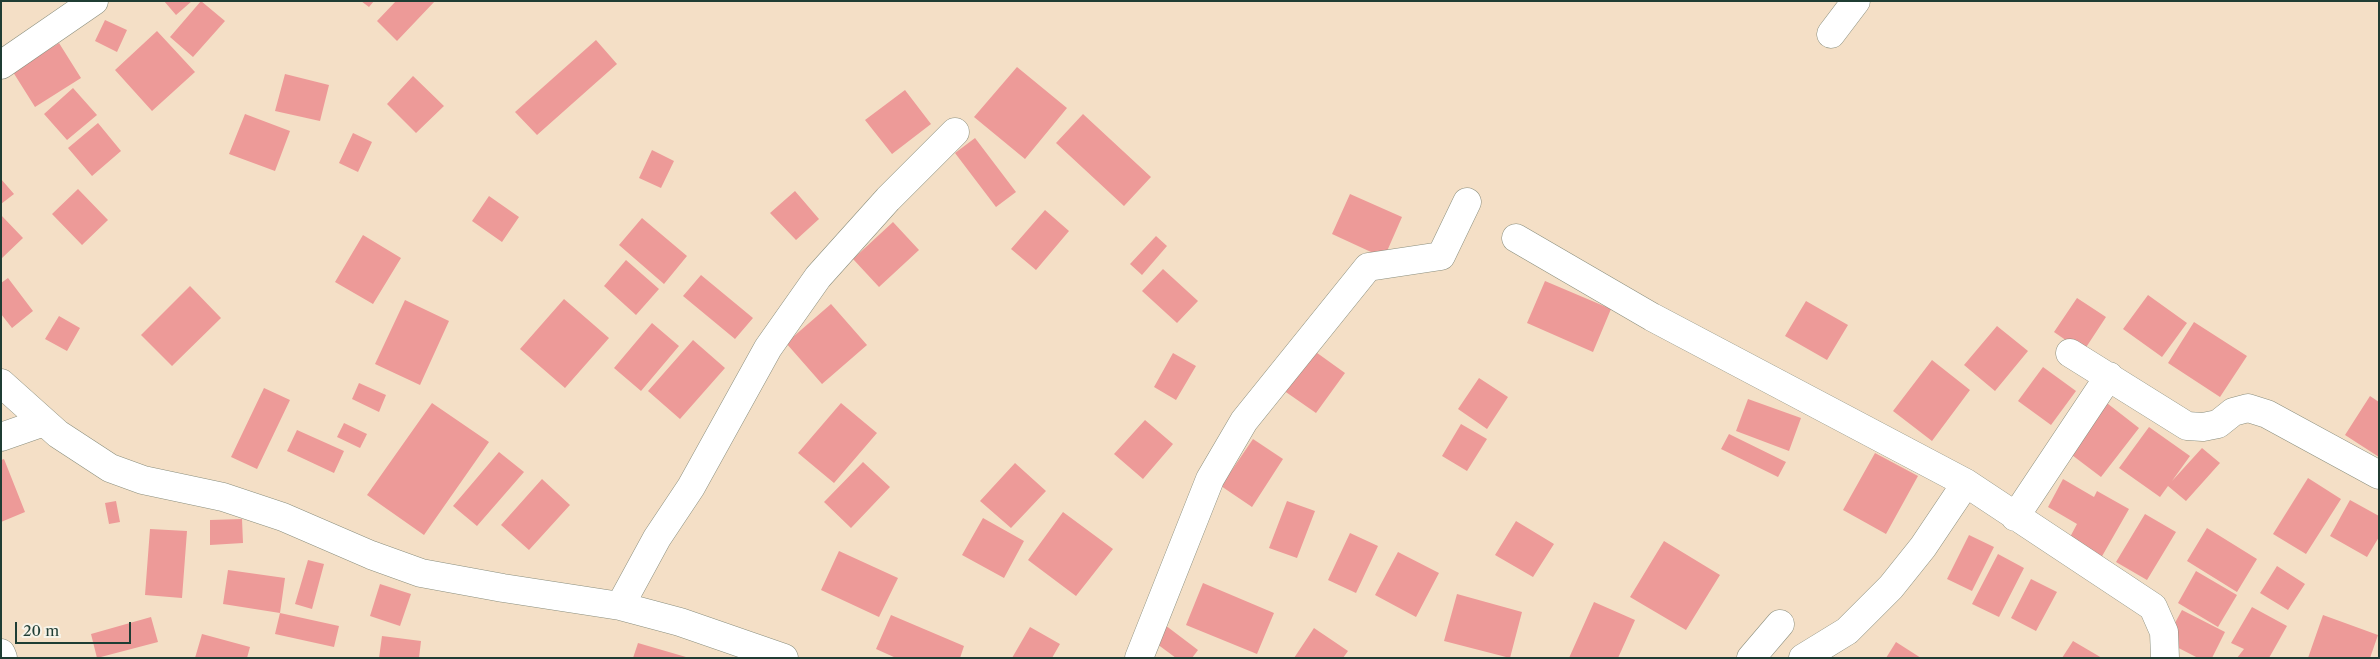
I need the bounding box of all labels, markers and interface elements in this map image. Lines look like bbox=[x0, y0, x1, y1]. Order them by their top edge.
scale bar bbox=[18, 612, 134, 644]
text: 20 m bbox=[23, 621, 59, 640]

